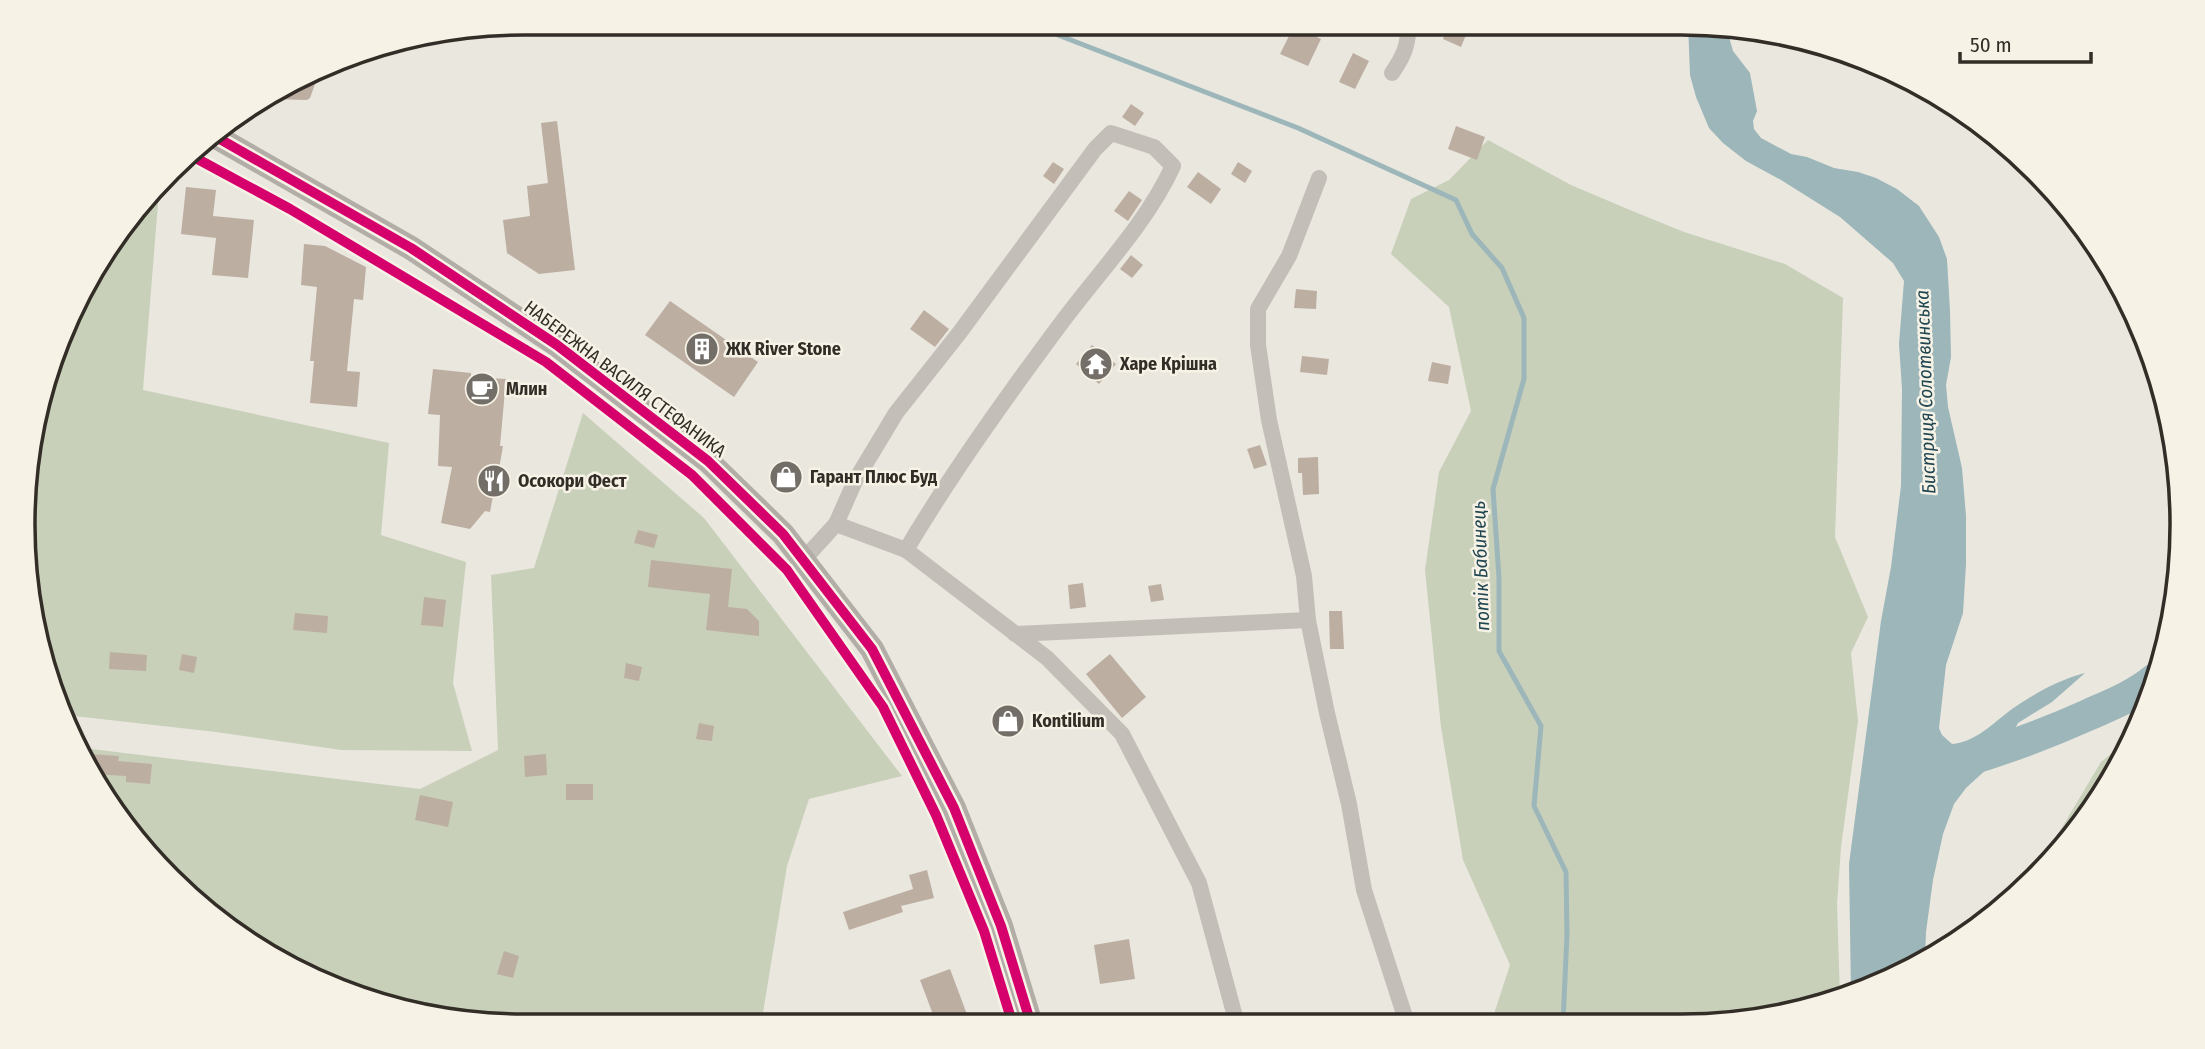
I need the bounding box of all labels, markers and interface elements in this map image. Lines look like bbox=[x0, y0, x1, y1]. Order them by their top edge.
scale bar bbox=[1960, 21, 2091, 65]
text: 50 m bbox=[1970, 32, 2012, 58]
water label: Бистриця Солотвинська bbox=[1910, 290, 1941, 494]
street label: НАБЕРЕЖНА ВАСИЛЯ СТЕФАНИКА bbox=[520, 296, 731, 462]
building icon: ЖК River Stone bbox=[683, 330, 721, 368]
place label: ЖК River Stone bbox=[725, 338, 841, 360]
temple icon: Харе Крішна bbox=[1077, 345, 1115, 383]
place label: Харе Крішна bbox=[1119, 353, 1217, 375]
cafe icon: Млин bbox=[463, 370, 501, 408]
place label: Млин bbox=[506, 378, 547, 400]
shop icon: Гарант Плюс Буд bbox=[767, 458, 805, 496]
restaurant icon: Осокори Фест bbox=[475, 462, 513, 500]
place label: Гарант Плюс Буд bbox=[810, 466, 937, 488]
place label: Осокори Фест bbox=[518, 470, 627, 492]
water label: потік Бабинець bbox=[1467, 500, 1494, 631]
shop icon: Kontilium bbox=[989, 702, 1027, 740]
place label: Kontilium bbox=[1032, 710, 1105, 732]

